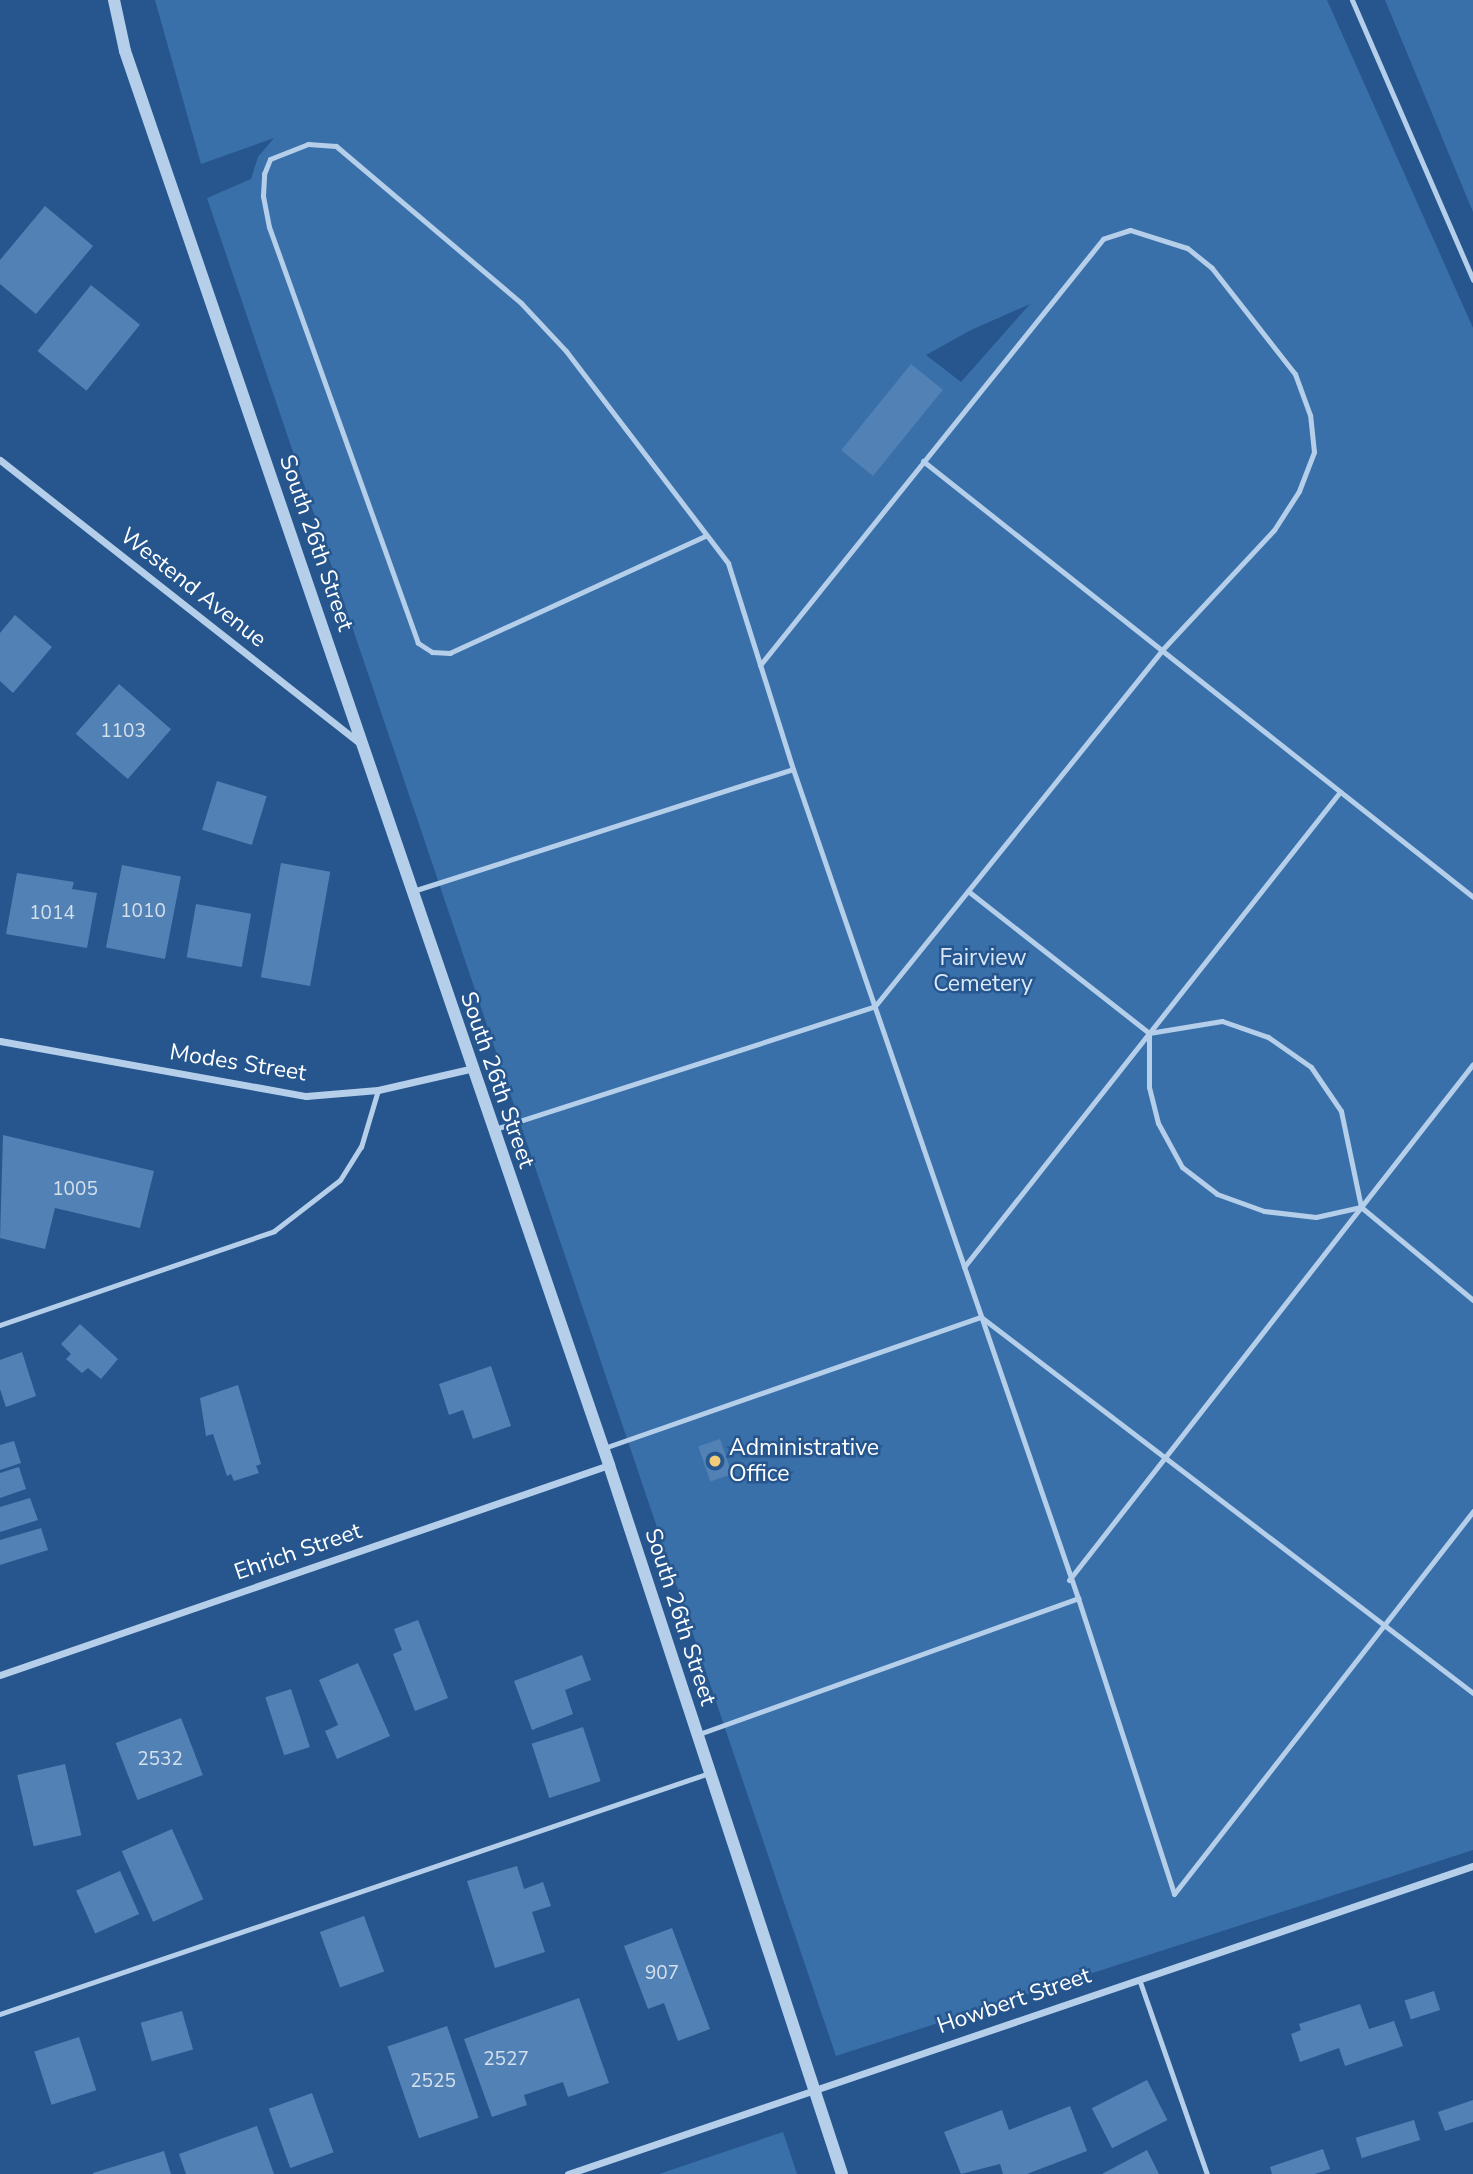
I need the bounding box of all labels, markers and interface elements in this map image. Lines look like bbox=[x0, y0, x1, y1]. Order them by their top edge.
street label: South 26th Street bbox=[273, 451, 359, 635]
street label: Westend Avenue bbox=[114, 522, 272, 654]
house number: 1103 bbox=[100, 721, 146, 743]
house number: 1010 bbox=[120, 901, 166, 923]
house number: 1014 bbox=[29, 903, 75, 925]
park label: Fairview Cemetery bbox=[933, 944, 1033, 998]
street label: South 26th Street bbox=[454, 988, 540, 1172]
street label: Modes Street bbox=[168, 1039, 308, 1087]
house number: 1005 bbox=[52, 1179, 98, 1201]
place label: Administrative Office bbox=[729, 1434, 879, 1488]
marker: Administrative Office bbox=[707, 1453, 723, 1469]
street label: Ehrich Street bbox=[231, 1517, 365, 1587]
street label: South 26th Street bbox=[638, 1525, 722, 1709]
house number: 2532 bbox=[137, 1749, 183, 1771]
street label: Howbert Street bbox=[934, 1962, 1094, 2040]
house number: 907 bbox=[645, 1963, 679, 1985]
house number: 2527 bbox=[483, 2049, 529, 2071]
house number: 2525 bbox=[410, 2071, 456, 2093]

